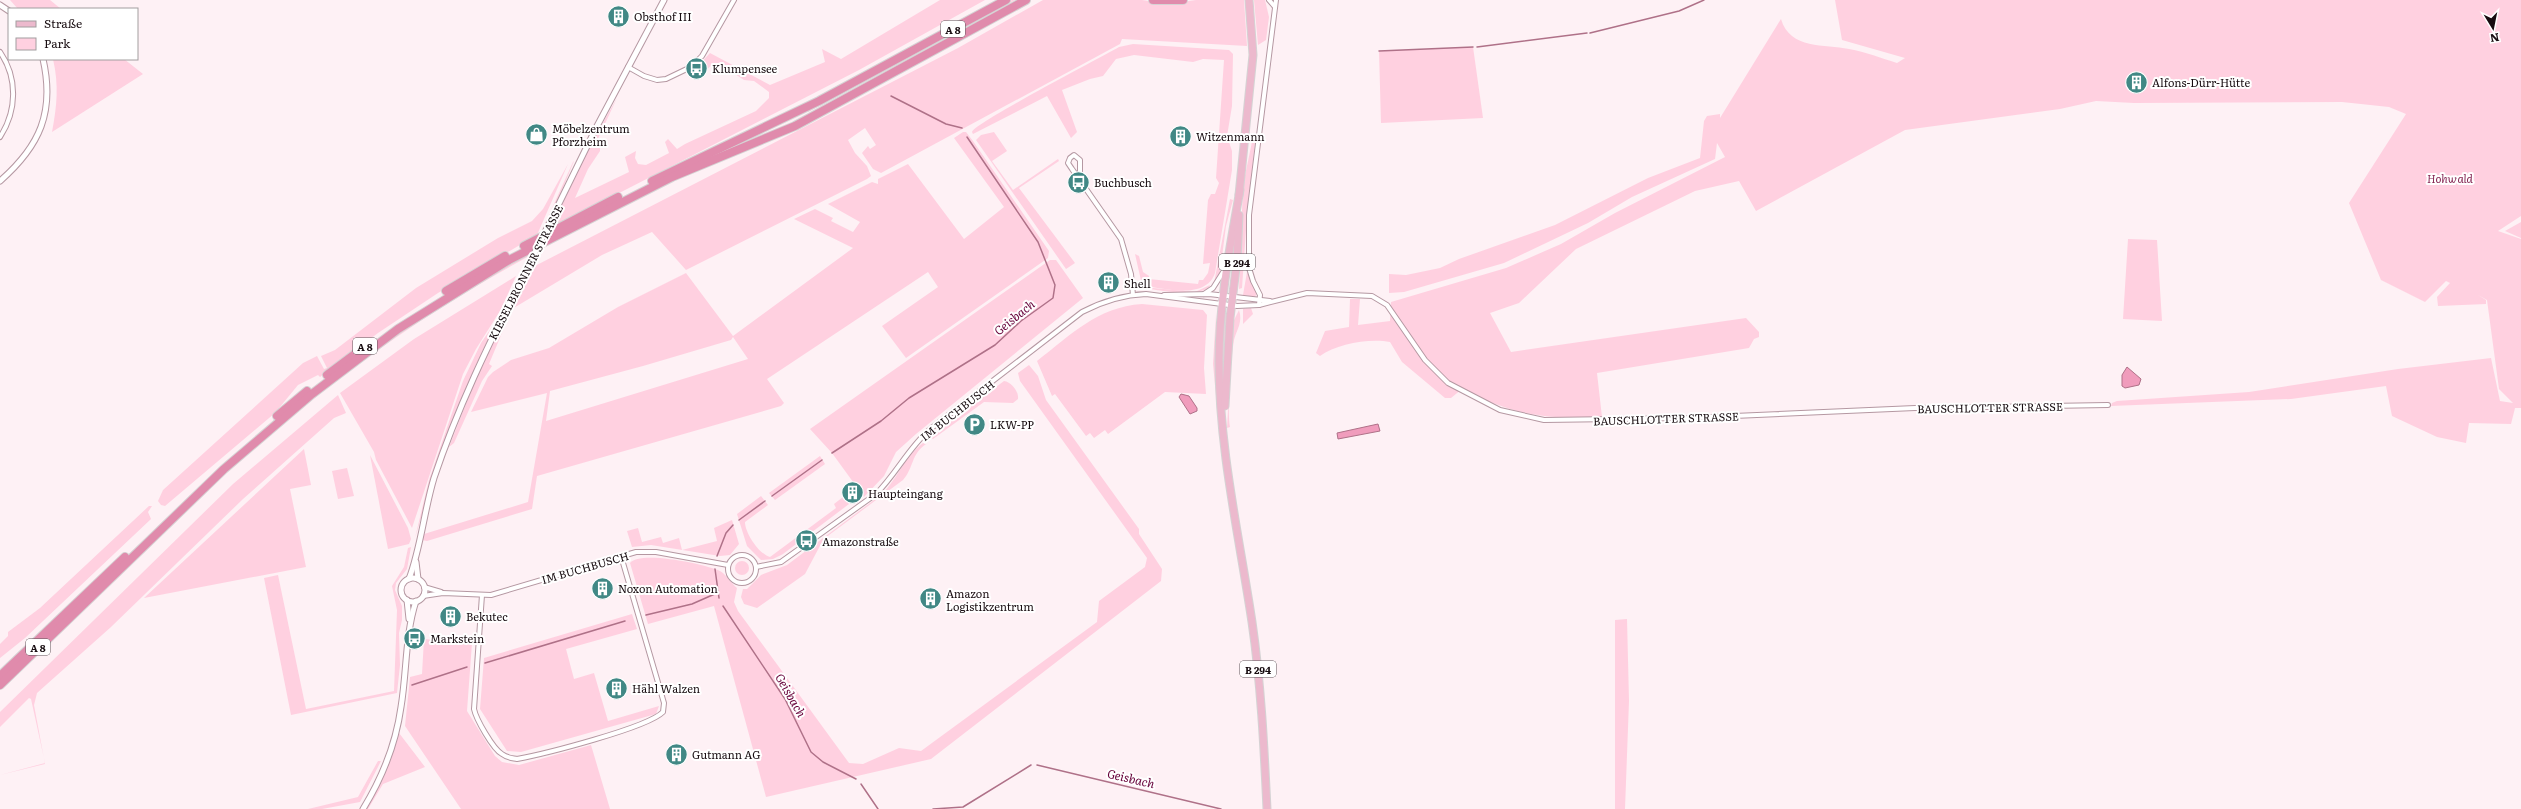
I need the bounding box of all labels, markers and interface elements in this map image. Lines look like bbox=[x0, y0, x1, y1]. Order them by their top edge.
building icon: Obsthof III bbox=[605, 3, 631, 29]
legend bbox=[8, 8, 138, 60]
place label: Obsthof III bbox=[634, 8, 692, 24]
north arrow bbox=[2473, 8, 2513, 48]
text: Straße bbox=[44, 14, 82, 32]
road number: A 8 bbox=[941, 21, 965, 37]
text: N bbox=[2489, 30, 2501, 48]
text: Park bbox=[44, 34, 71, 52]
bus stop icon: Klumpensee bbox=[683, 55, 709, 81]
place label: Klumpensee bbox=[712, 60, 778, 76]
building icon: Alfons-Dürr-Hütte bbox=[2124, 69, 2150, 95]
place label: Alfons-Dürr-Hütte bbox=[2152, 74, 2250, 90]
place label: Möbelzentrum Pforzheim bbox=[552, 120, 630, 149]
shop icon: Möbelzentrum Pforzheim bbox=[523, 121, 549, 147]
building icon: Witzenmann bbox=[1167, 123, 1193, 149]
place label: Witzenmann bbox=[1196, 128, 1265, 144]
bus stop icon: Buchbusch bbox=[1065, 169, 1091, 195]
park label: Hohwald bbox=[2427, 170, 2474, 186]
place label: Buchbusch bbox=[1094, 174, 1152, 190]
street label: KIESELBRONNER STRASSE bbox=[484, 202, 566, 342]
road number: B 294 bbox=[1219, 254, 1255, 270]
building icon: Shell bbox=[1095, 270, 1121, 296]
place label: Shell bbox=[1124, 275, 1151, 291]
water label: Geisbach bbox=[990, 295, 1038, 339]
road number: A 8 bbox=[353, 338, 377, 354]
street label: IM BUCHBUSCH bbox=[917, 376, 997, 444]
street label: BAUSCHLOTTER STRASSE bbox=[1917, 398, 2063, 416]
street label: BAUSCHLOTTER STRASSE bbox=[1593, 407, 1739, 429]
parking icon: LKW-PP bbox=[961, 411, 987, 437]
place label: LKW-PP bbox=[990, 416, 1034, 432]
building icon: Haupteingang bbox=[840, 480, 866, 506]
place label: Haupteingang bbox=[868, 485, 944, 501]
bus stop icon: Amazonstraße bbox=[794, 528, 820, 554]
place label: Amazonstraße bbox=[822, 533, 899, 549]
street label: IM BUCHBUSCH bbox=[539, 547, 631, 587]
building icon: Noxon Automation bbox=[589, 575, 615, 601]
place label: Noxon Automation bbox=[618, 580, 718, 596]
place label: Amazon Logistikzentrum bbox=[946, 585, 1034, 614]
building icon: Amazon Logistikzentrum bbox=[918, 586, 944, 612]
building icon: Bekutec bbox=[438, 603, 464, 629]
place label: Bekutec bbox=[466, 608, 508, 624]
bus stop icon: Markstein bbox=[401, 625, 427, 651]
place label: Markstein bbox=[430, 630, 484, 646]
road number: A 8 bbox=[26, 639, 50, 655]
road number: B 294 bbox=[1240, 661, 1276, 677]
water label: Geisbach bbox=[771, 670, 811, 720]
building icon: Hähl Walzen bbox=[604, 675, 630, 701]
place label: Hähl Walzen bbox=[632, 680, 700, 696]
building icon: Gutmann AG bbox=[663, 741, 689, 767]
place label: Gutmann AG bbox=[692, 746, 760, 762]
water label: Geisbach bbox=[1106, 764, 1156, 792]

